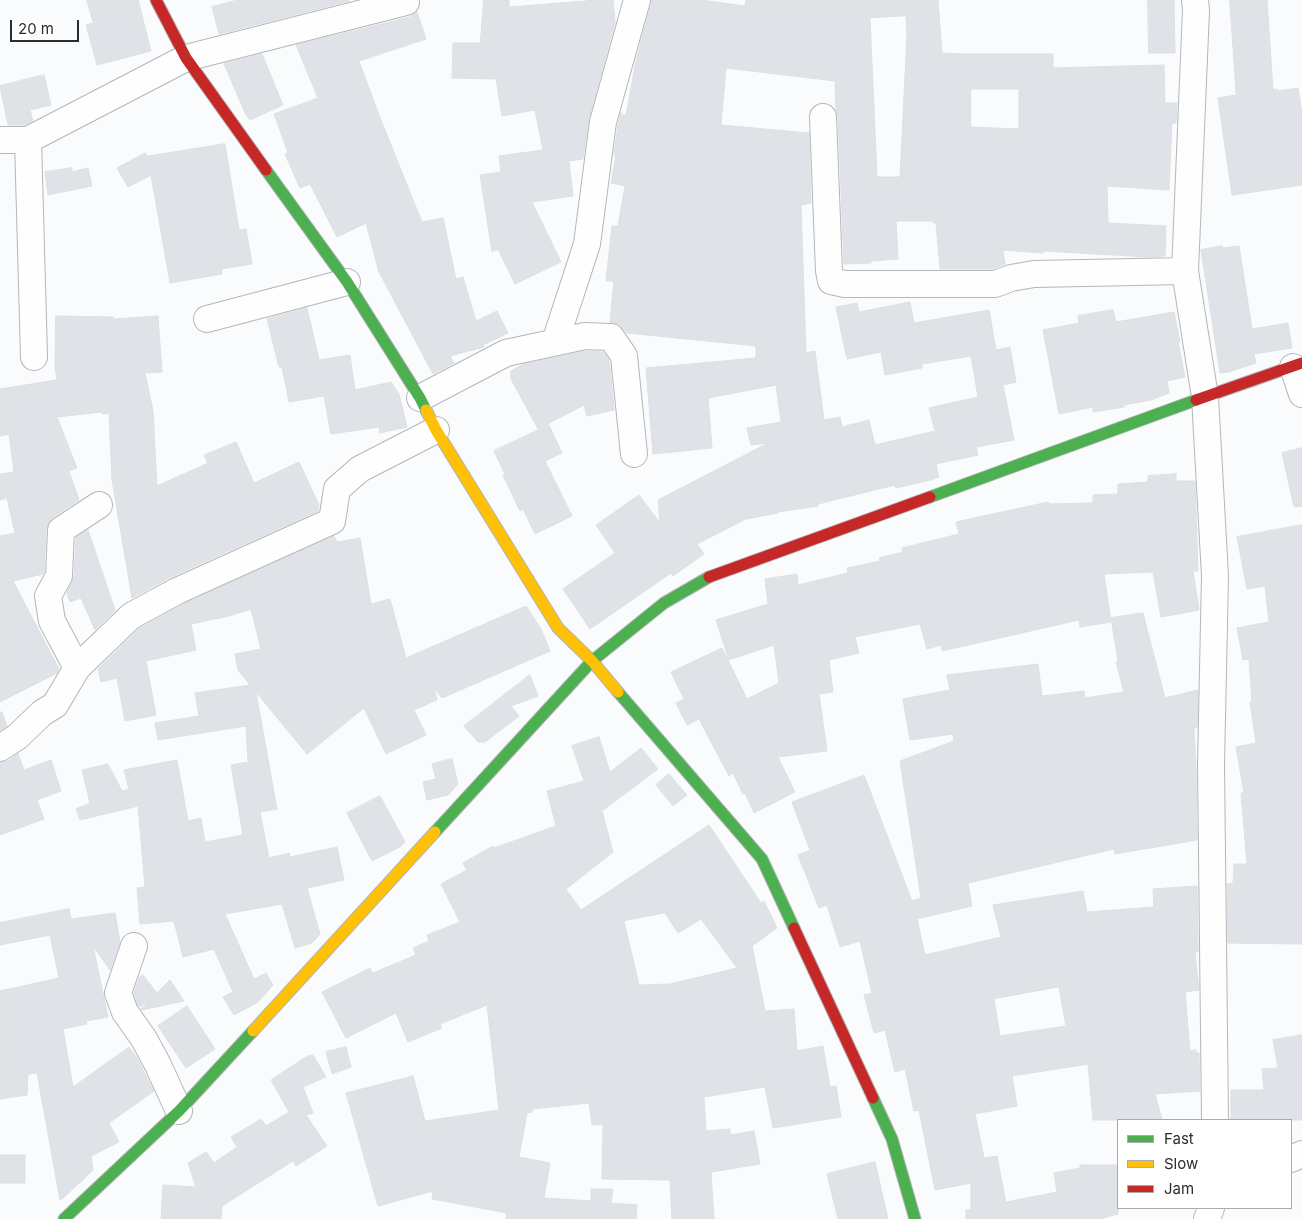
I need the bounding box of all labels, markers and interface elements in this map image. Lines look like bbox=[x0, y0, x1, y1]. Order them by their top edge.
scale bar bbox=[12, 10, 81, 42]
text: 20 m bbox=[18, 19, 54, 38]
legend bbox=[1117, 1119, 1292, 1209]
text: Fast bbox=[1164, 1129, 1194, 1148]
text: Slow bbox=[1164, 1154, 1198, 1173]
text: Jam bbox=[1164, 1179, 1194, 1198]

